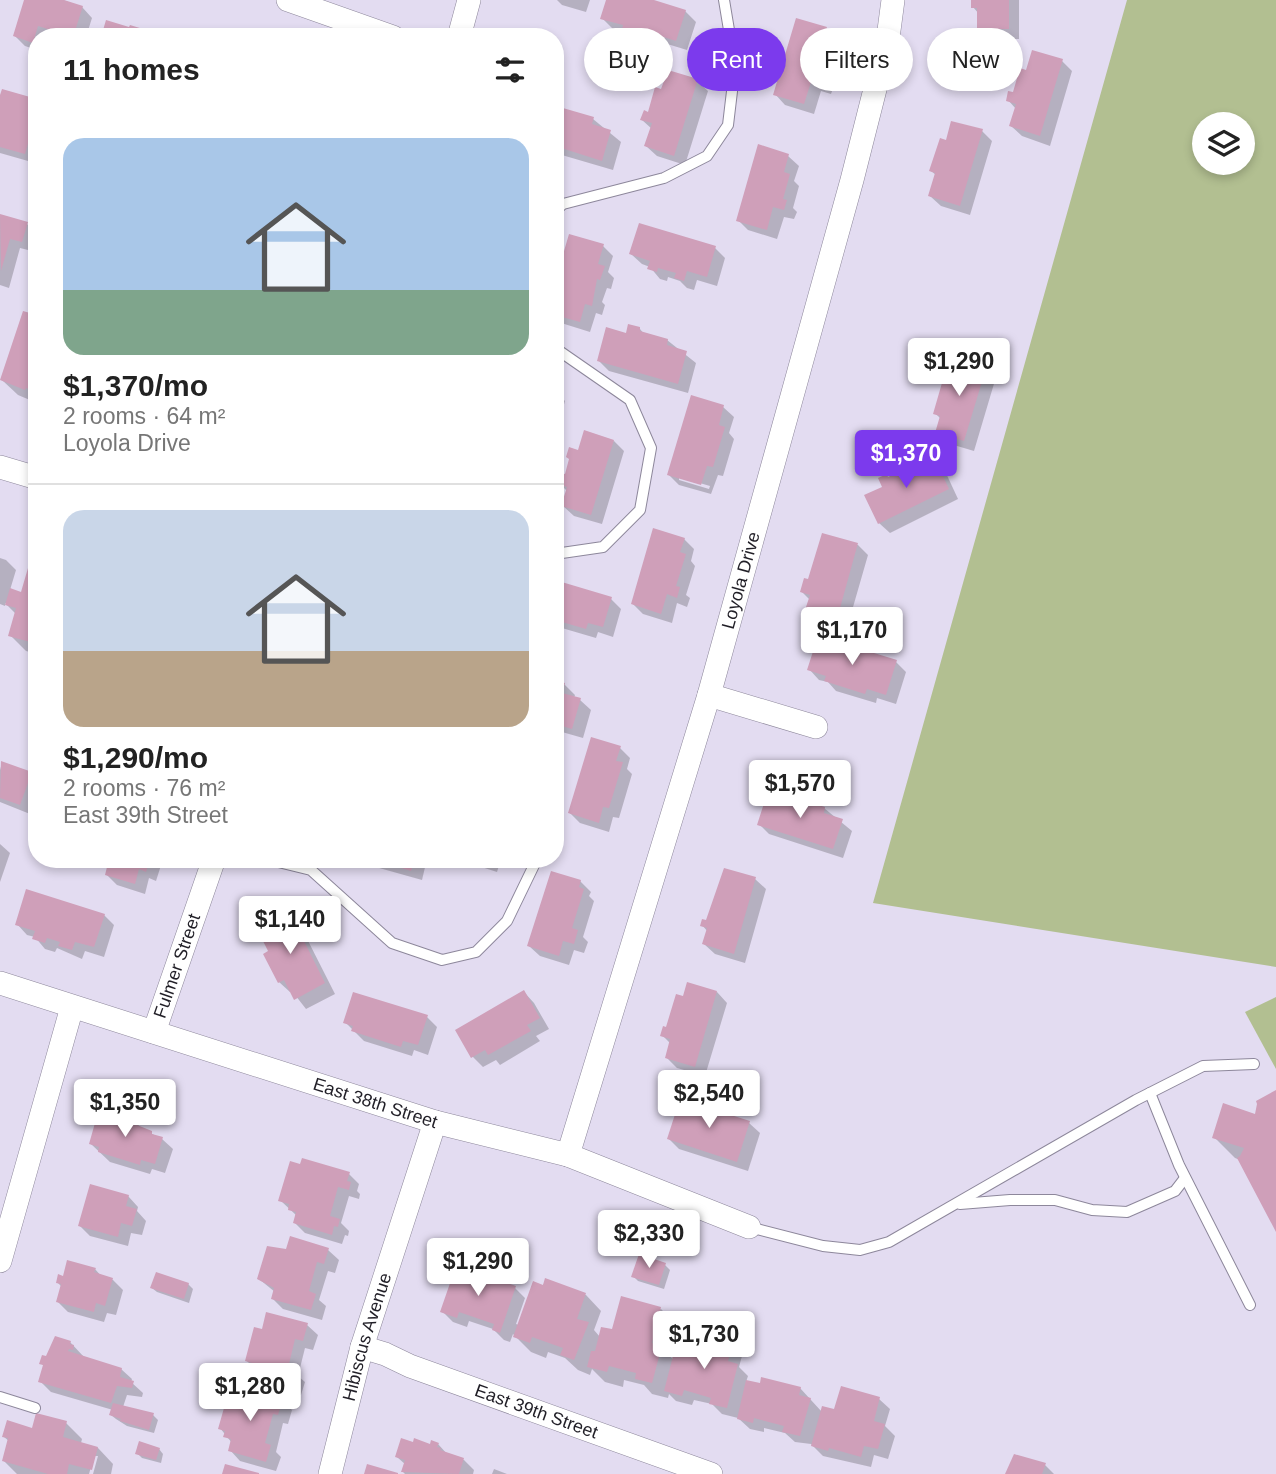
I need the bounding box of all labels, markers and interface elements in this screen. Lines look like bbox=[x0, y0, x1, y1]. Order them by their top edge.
chip: Buy bbox=[584, 28, 673, 91]
chip: Rent bbox=[687, 28, 786, 91]
chip: Filters bbox=[800, 28, 913, 91]
chip: New bbox=[927, 28, 1023, 91]
icon: filters bbox=[491, 51, 529, 89]
text: 11 homes bbox=[63, 53, 200, 86]
map controls bbox=[1192, 112, 1255, 175]
button: layers bbox=[1192, 112, 1255, 175]
icon: home bbox=[233, 184, 359, 310]
pin: $1,290 bbox=[902, 338, 1016, 398]
text: $1,290 bbox=[924, 348, 994, 374]
text: $1,370/mo bbox=[63, 369, 208, 402]
text: 2 rooms · 64 m² bbox=[63, 403, 225, 429]
text: Loyola Drive bbox=[63, 430, 191, 456]
pin: $1,370 bbox=[849, 430, 963, 490]
text: $1,370 bbox=[871, 440, 941, 466]
street label: Loyola Drive bbox=[718, 530, 764, 631]
icon: home bbox=[233, 556, 359, 682]
pin: $1,170 bbox=[795, 608, 909, 667]
text: $1,170 bbox=[817, 617, 887, 643]
text: $1,290/mo bbox=[63, 741, 208, 774]
pin: $1,570 bbox=[743, 760, 857, 820]
text: $1,570 bbox=[765, 770, 835, 796]
text: 2 rooms · 76 m² bbox=[63, 775, 225, 801]
text: East 39th Street bbox=[63, 802, 228, 828]
pin: $1,140 bbox=[233, 897, 347, 956]
text: $1,140 bbox=[255, 906, 325, 932]
street label: Fulmer Street bbox=[150, 911, 204, 1021]
pin: $2,540 bbox=[652, 1070, 766, 1130]
street label: East 38th Street bbox=[311, 1074, 440, 1132]
pin: $1,350 bbox=[68, 1080, 182, 1139]
text: $2,540 bbox=[674, 1080, 744, 1106]
text: $1,350 bbox=[90, 1089, 160, 1115]
pin: $2,330 bbox=[592, 1210, 706, 1270]
text: $2,330 bbox=[614, 1220, 684, 1246]
pin: $1,290 bbox=[421, 1238, 535, 1298]
text: $1,290 bbox=[443, 1248, 513, 1274]
street label: Hibiscus Avenue bbox=[339, 1270, 395, 1403]
pin: $1,730 bbox=[647, 1312, 761, 1371]
text: $1,730 bbox=[669, 1321, 739, 1347]
pin: $1,280 bbox=[193, 1364, 307, 1423]
text: $1,280 bbox=[215, 1373, 285, 1399]
street label: East 39th Street bbox=[472, 1380, 601, 1443]

